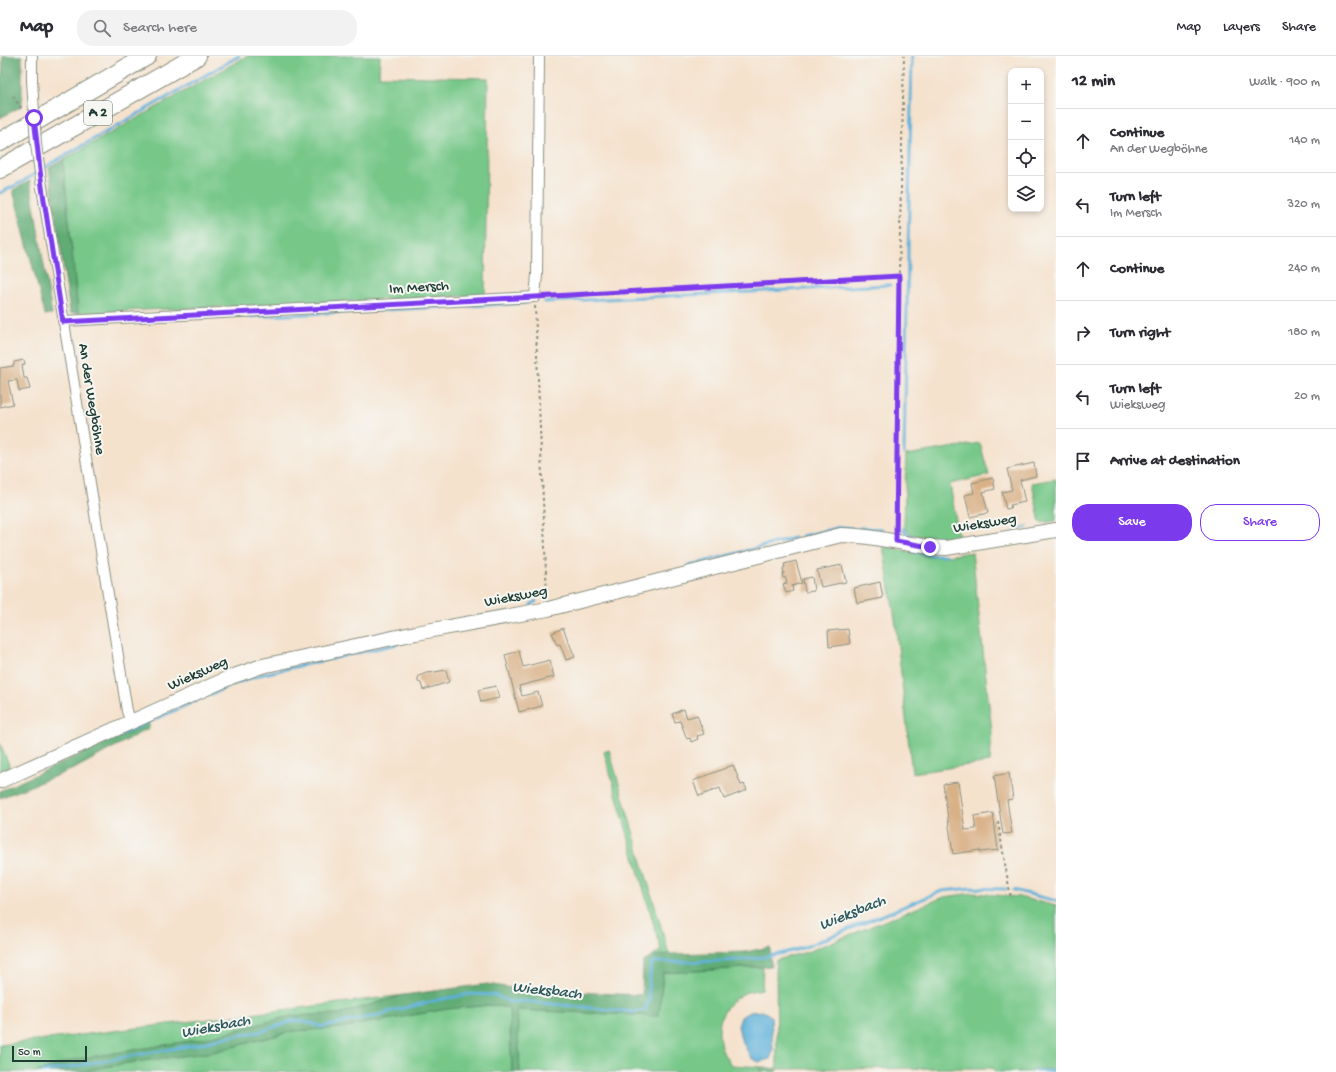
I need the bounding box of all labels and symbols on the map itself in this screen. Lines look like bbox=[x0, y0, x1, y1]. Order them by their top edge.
road number: A 2 bbox=[84, 101, 112, 125]
route start bbox=[25, 109, 43, 127]
street label: Im Mersch bbox=[389, 277, 449, 299]
street label: An der Wegböhne bbox=[73, 342, 109, 456]
street label: Wieksweg bbox=[952, 510, 1018, 538]
route end bbox=[921, 538, 939, 556]
street label: Wieksweg bbox=[483, 582, 549, 612]
street label: Wieksweg bbox=[165, 653, 231, 695]
water label: Wieksbach bbox=[817, 892, 889, 936]
water label: Wieksbach bbox=[511, 979, 583, 1005]
water label: Wieksbach bbox=[180, 1012, 252, 1044]
scale bar bbox=[12, 1044, 87, 1063]

